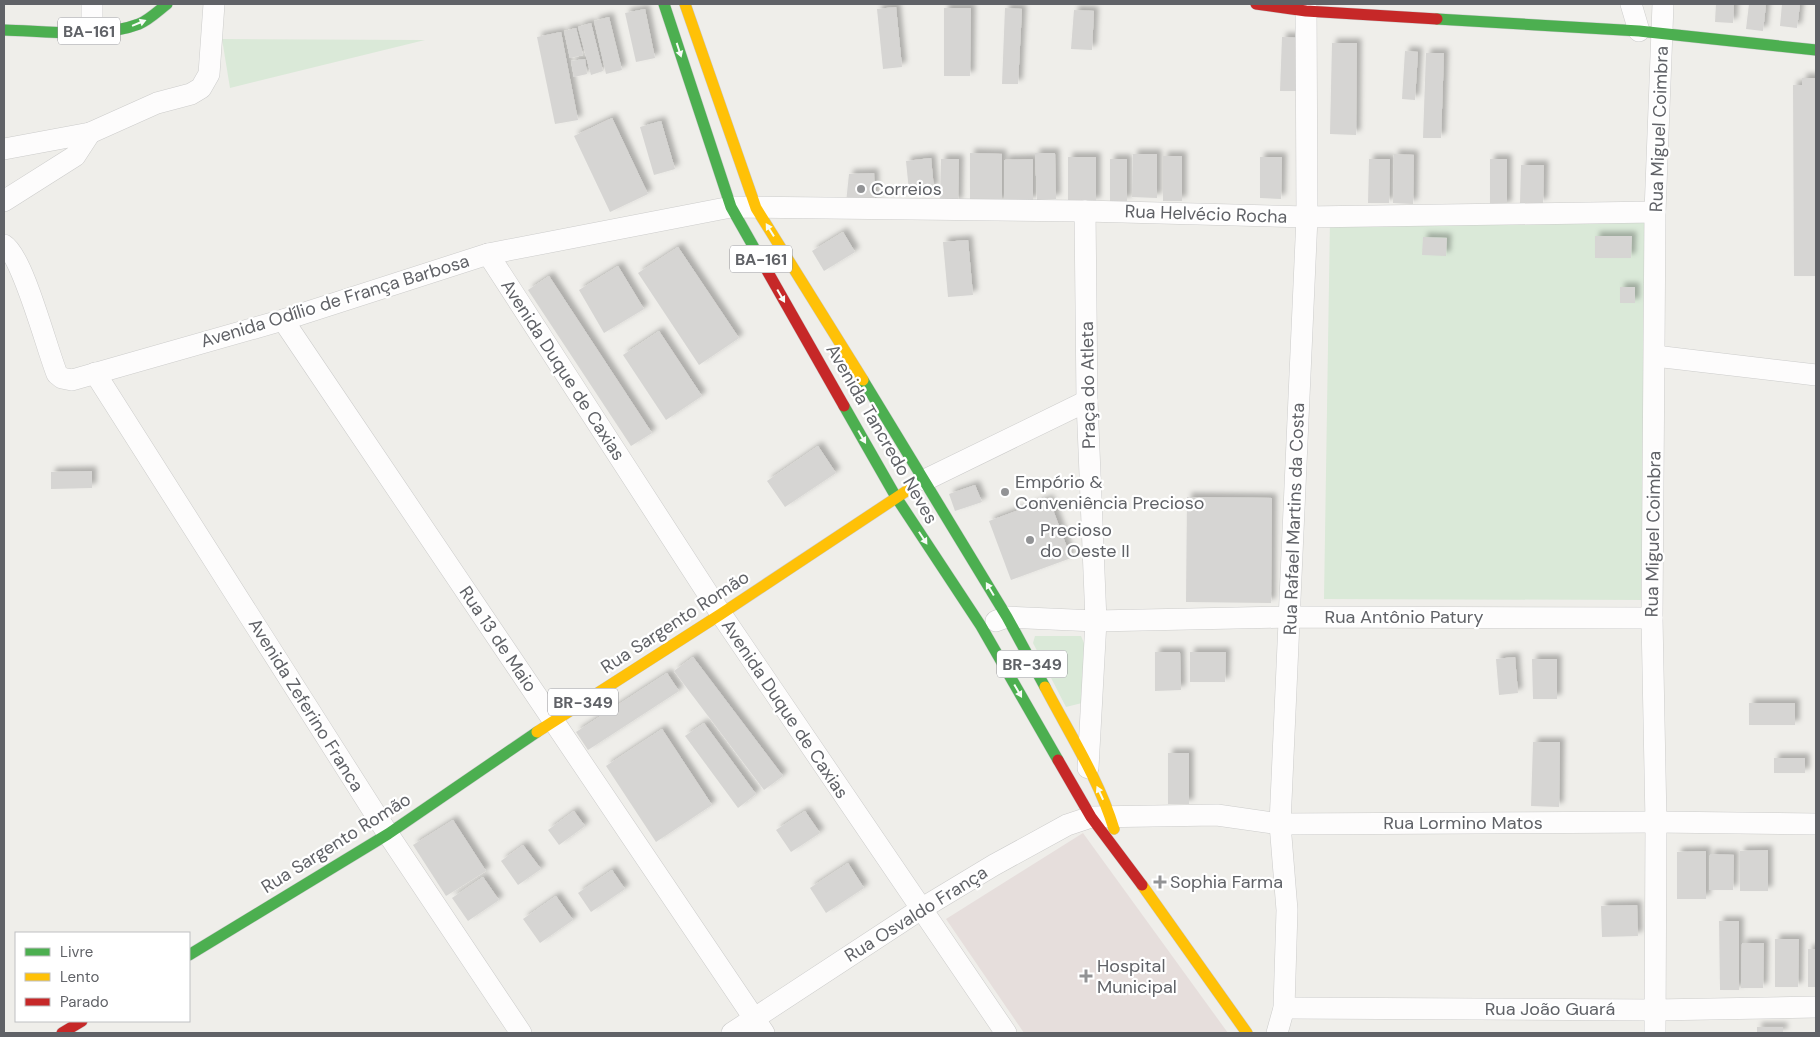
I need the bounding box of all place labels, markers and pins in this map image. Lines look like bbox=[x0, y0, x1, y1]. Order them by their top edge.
place label: Correios bbox=[871, 177, 942, 201]
marker: Correios bbox=[855, 183, 867, 195]
place label: Empório & Conveniência Precioso bbox=[1015, 470, 1204, 515]
marker: Empório & Conveniência Precioso bbox=[999, 486, 1011, 498]
place label: Precioso do Oeste II bbox=[1040, 518, 1130, 563]
marker: Precioso do Oeste II bbox=[1024, 534, 1036, 546]
place label: Sophia Farma bbox=[1170, 870, 1283, 894]
marker: Sophia Farma bbox=[1154, 876, 1166, 888]
place label: Hospital Municipal bbox=[1097, 954, 1177, 999]
marker: Hospital Municipal bbox=[1079, 969, 1093, 983]

